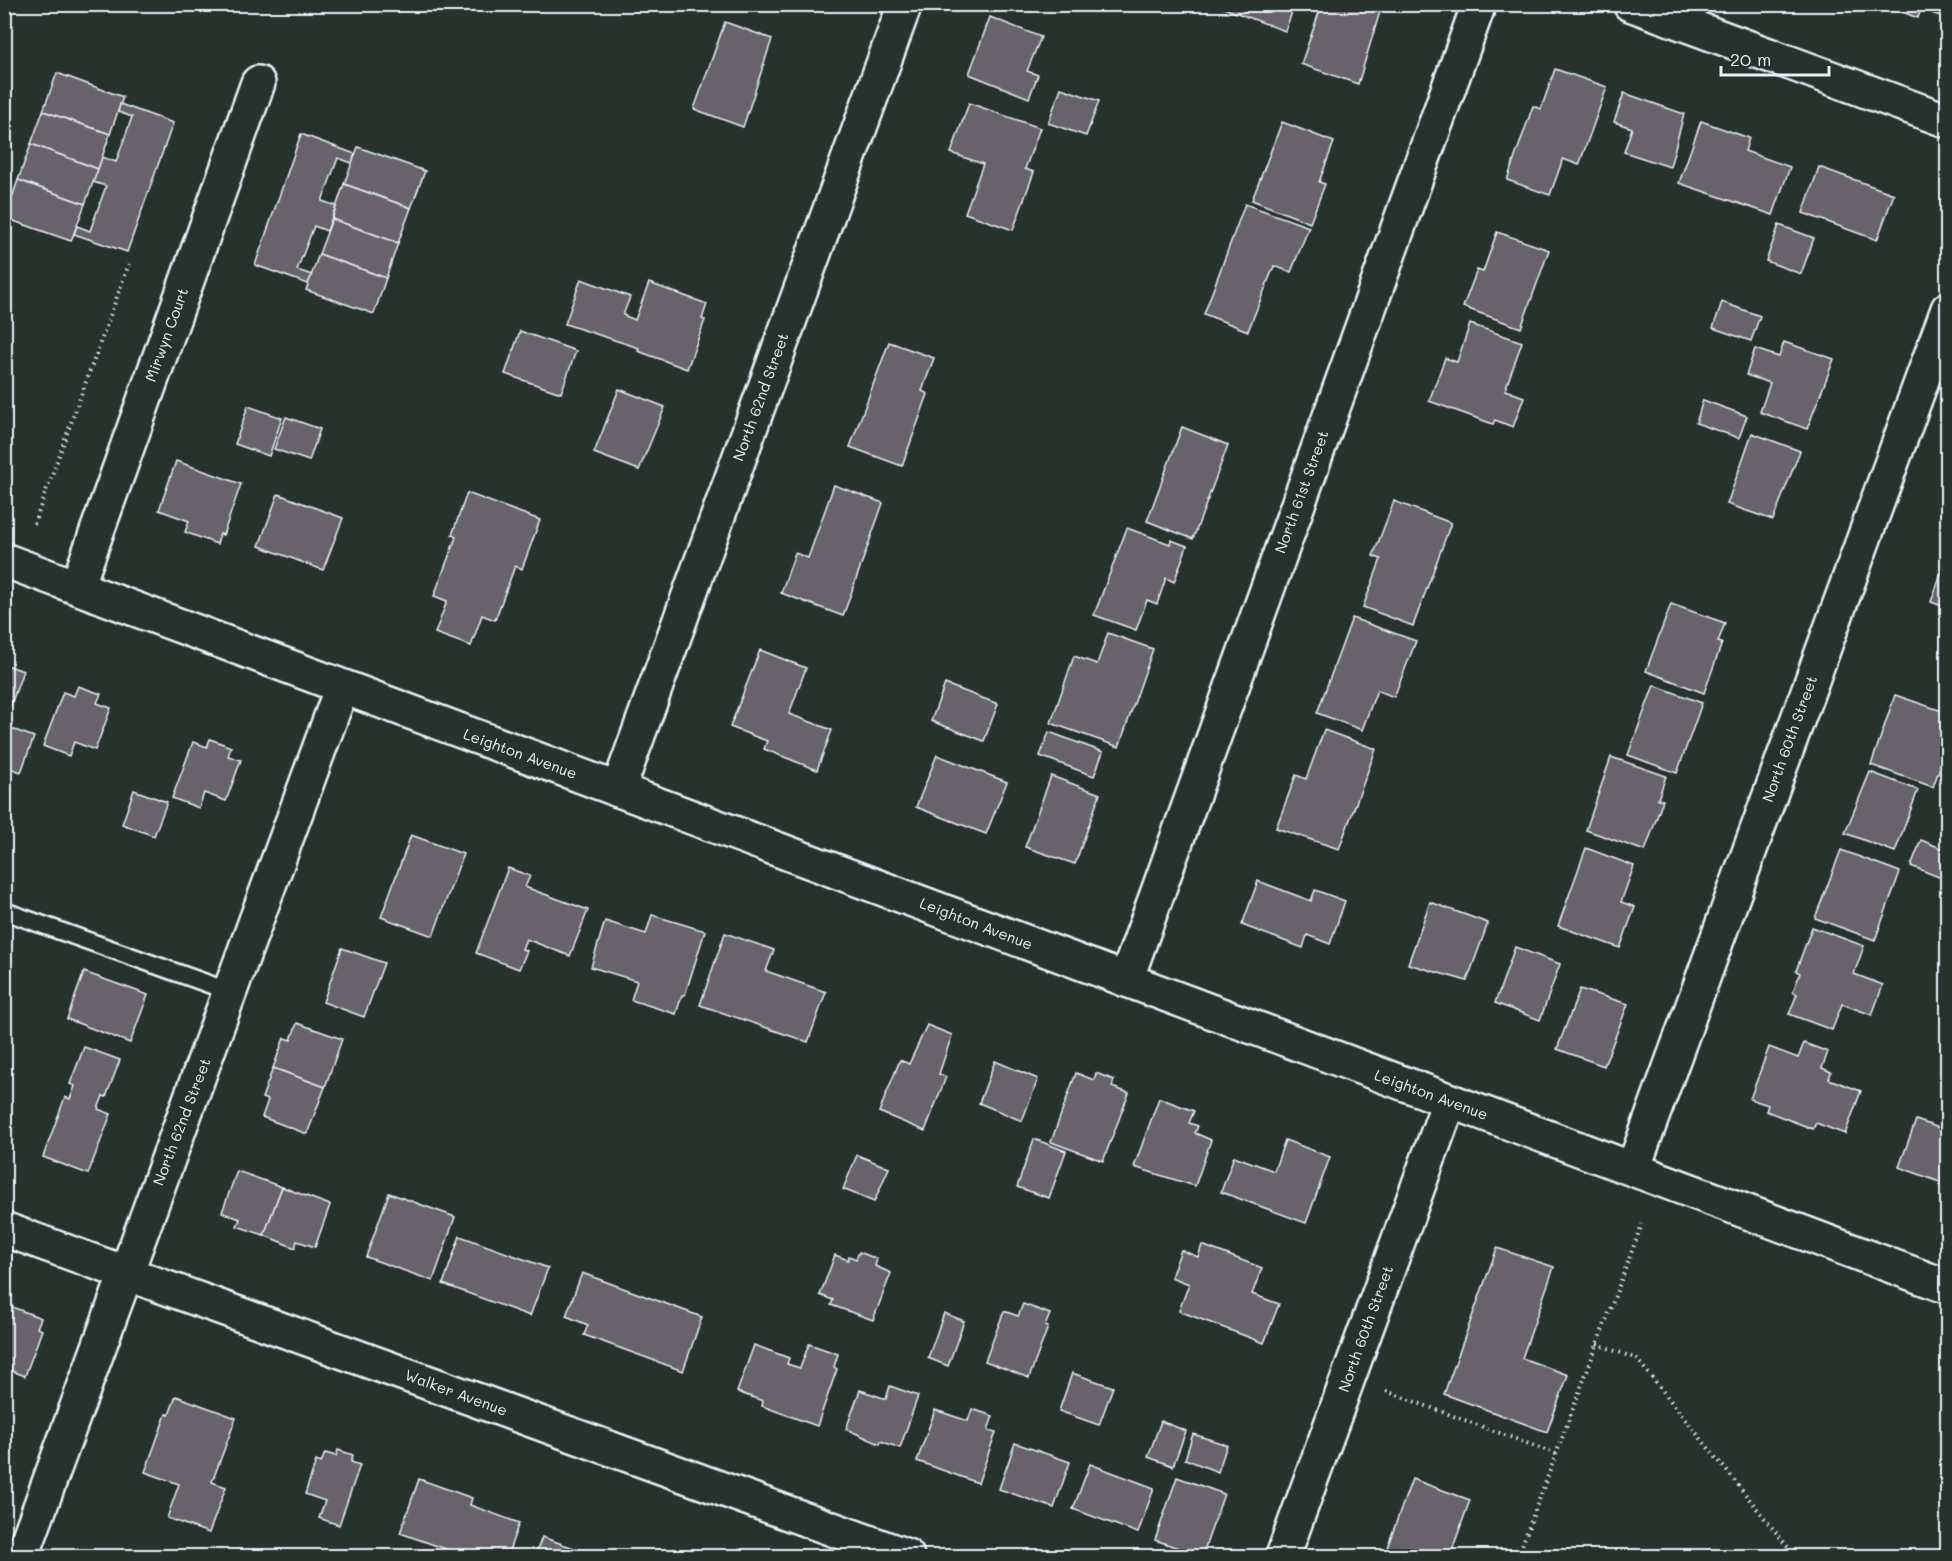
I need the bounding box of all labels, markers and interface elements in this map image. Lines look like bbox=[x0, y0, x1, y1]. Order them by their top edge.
scale bar bbox=[1721, 39, 1829, 77]
text: 20 m bbox=[1730, 47, 1771, 71]
street label: Mirwyn Court bbox=[140, 285, 192, 384]
street label: North 62nd Street bbox=[728, 330, 793, 464]
street label: North 61st Street bbox=[1270, 427, 1333, 556]
street label: North 60th Street bbox=[1757, 673, 1821, 805]
street label: Leighton Avenue bbox=[461, 723, 580, 783]
street label: Leighton Avenue bbox=[917, 892, 1036, 954]
street label: North 62nd Street bbox=[148, 1055, 215, 1188]
street label: Leighton Avenue bbox=[1372, 1064, 1491, 1124]
street label: North 60th Street bbox=[1333, 1263, 1397, 1395]
street label: Walker Avenue bbox=[402, 1364, 510, 1420]

